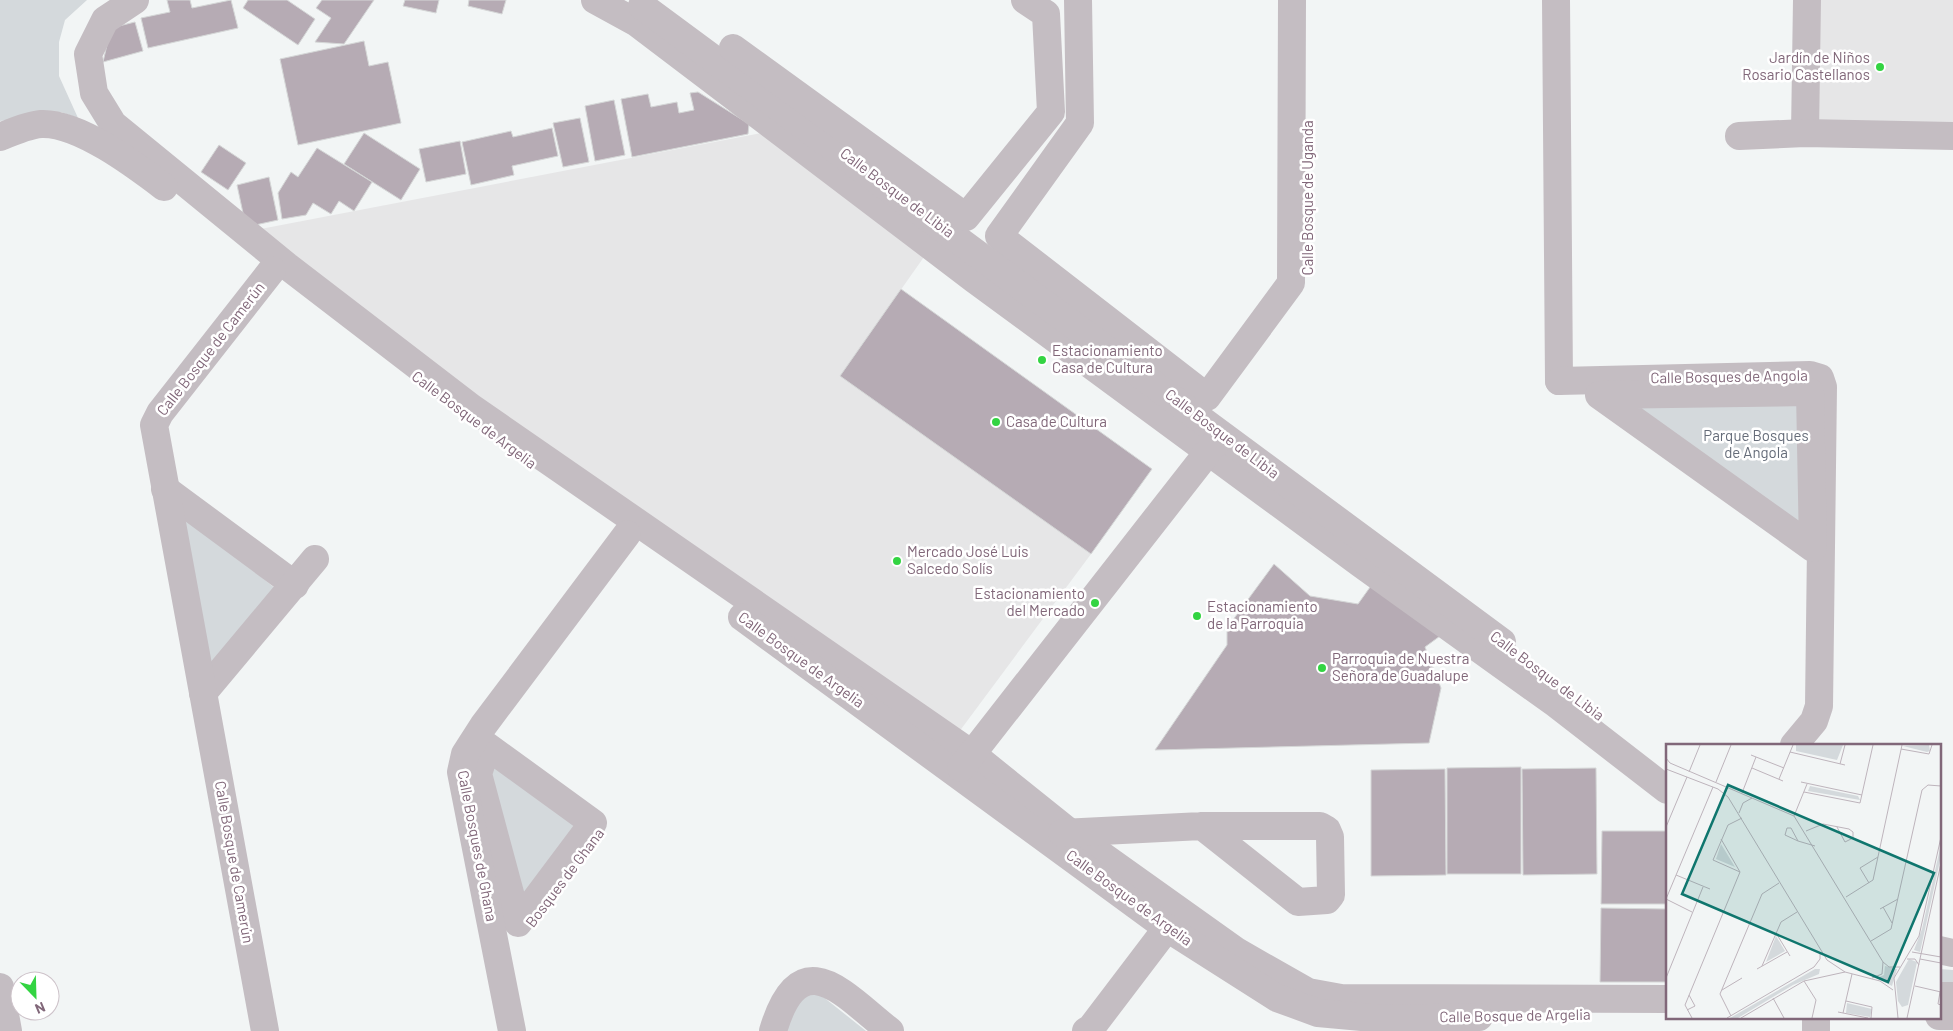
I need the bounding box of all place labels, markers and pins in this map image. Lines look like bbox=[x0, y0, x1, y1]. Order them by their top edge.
place label: Jardín de Niños Rosario Castellanos bbox=[1742, 48, 1870, 83]
marker: Jardín de Niños Rosario Castellanos bbox=[1874, 61, 1886, 73]
place label: Estacionamiento Casa de Cultura bbox=[1052, 341, 1163, 376]
marker: Estacionamiento Casa de Cultura bbox=[1036, 354, 1048, 366]
place label: Casa de Cultura bbox=[1006, 412, 1107, 430]
marker: Casa de Cultura bbox=[990, 416, 1002, 428]
place label: Mercado José Luis Salcedo Solís bbox=[907, 542, 1029, 577]
marker: Mercado José Luis Salcedo Solís bbox=[891, 555, 903, 567]
place label: Estacionamiento del Mercado bbox=[974, 584, 1085, 619]
marker: Estacionamiento del Mercado bbox=[1089, 597, 1101, 609]
place label: Estacionamiento de la Parroquia bbox=[1207, 597, 1318, 632]
marker: Estacionamiento de la Parroquia bbox=[1191, 610, 1203, 622]
place label: Parroquia de Nuestra Señora de Guadalupe bbox=[1332, 649, 1469, 684]
marker: Parroquia de Nuestra Señora de Guadalupe bbox=[1316, 662, 1328, 674]

